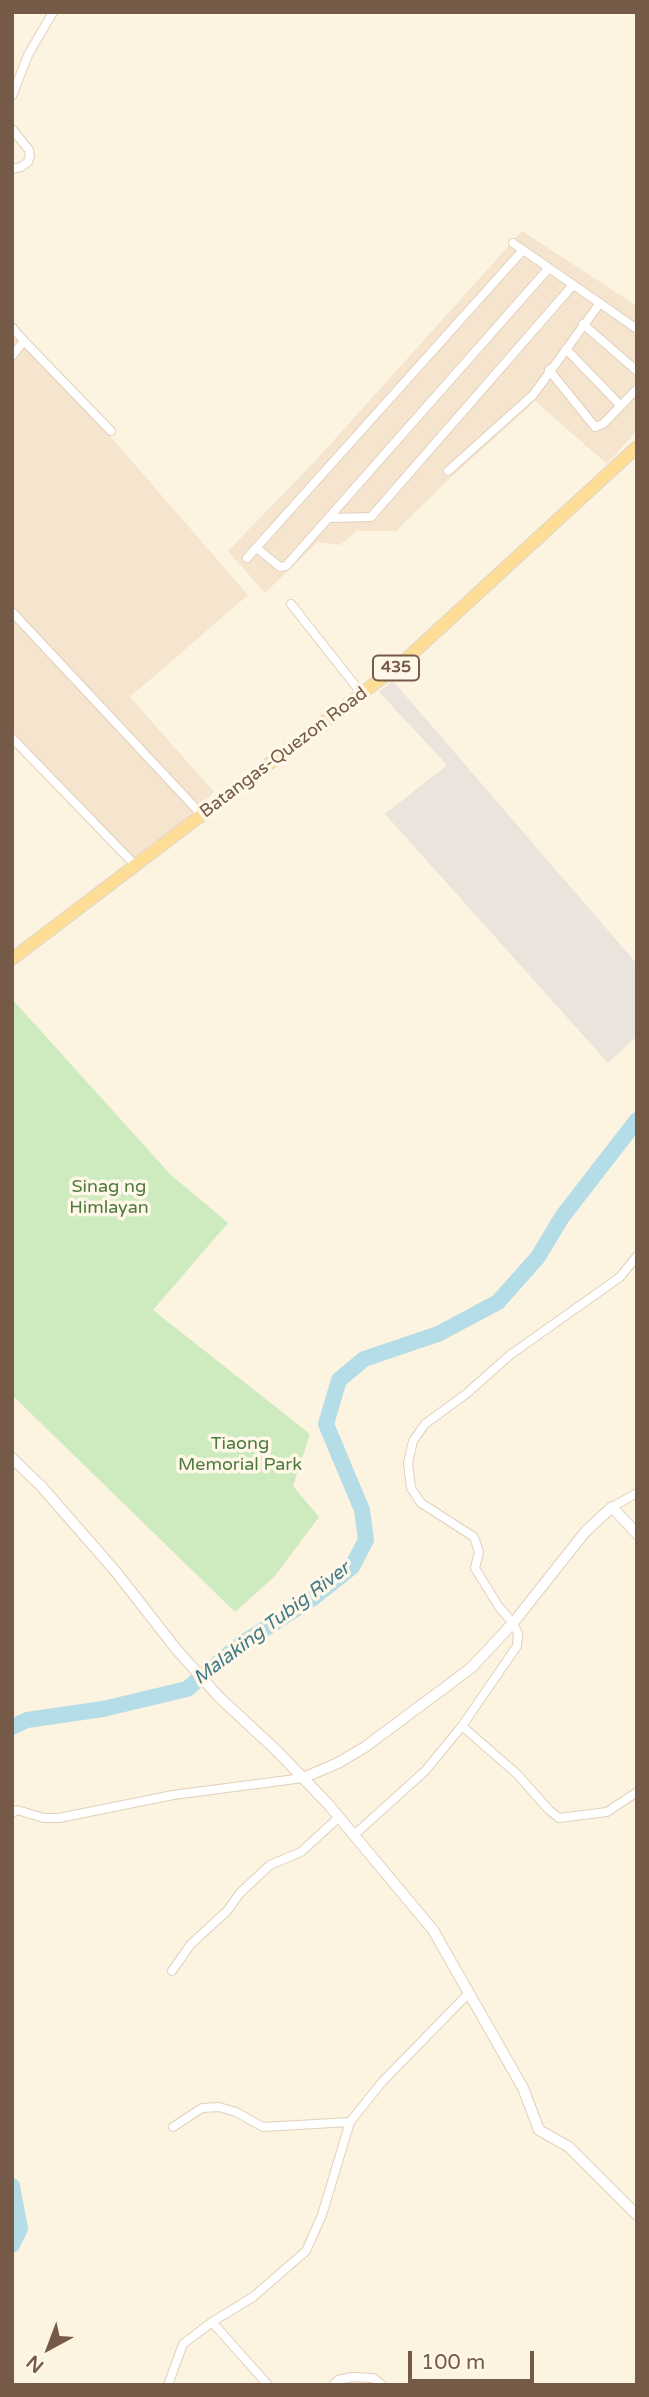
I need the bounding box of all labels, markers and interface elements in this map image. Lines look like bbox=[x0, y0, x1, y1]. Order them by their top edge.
road number: 435 bbox=[373, 656, 419, 680]
street label: Batangas-Quezon Road bbox=[196, 683, 372, 823]
park label: Sinag ng Himlayan bbox=[69, 1176, 149, 1218]
park label: Tiaong Memorial Park bbox=[178, 1433, 302, 1476]
water label: Malaking Tubig River bbox=[189, 1558, 355, 1690]
north arrow bbox=[14, 2313, 84, 2383]
scale bar bbox=[411, 2338, 537, 2382]
text: 100 m bbox=[421, 2350, 485, 2375]
text: N bbox=[22, 2351, 48, 2377]

